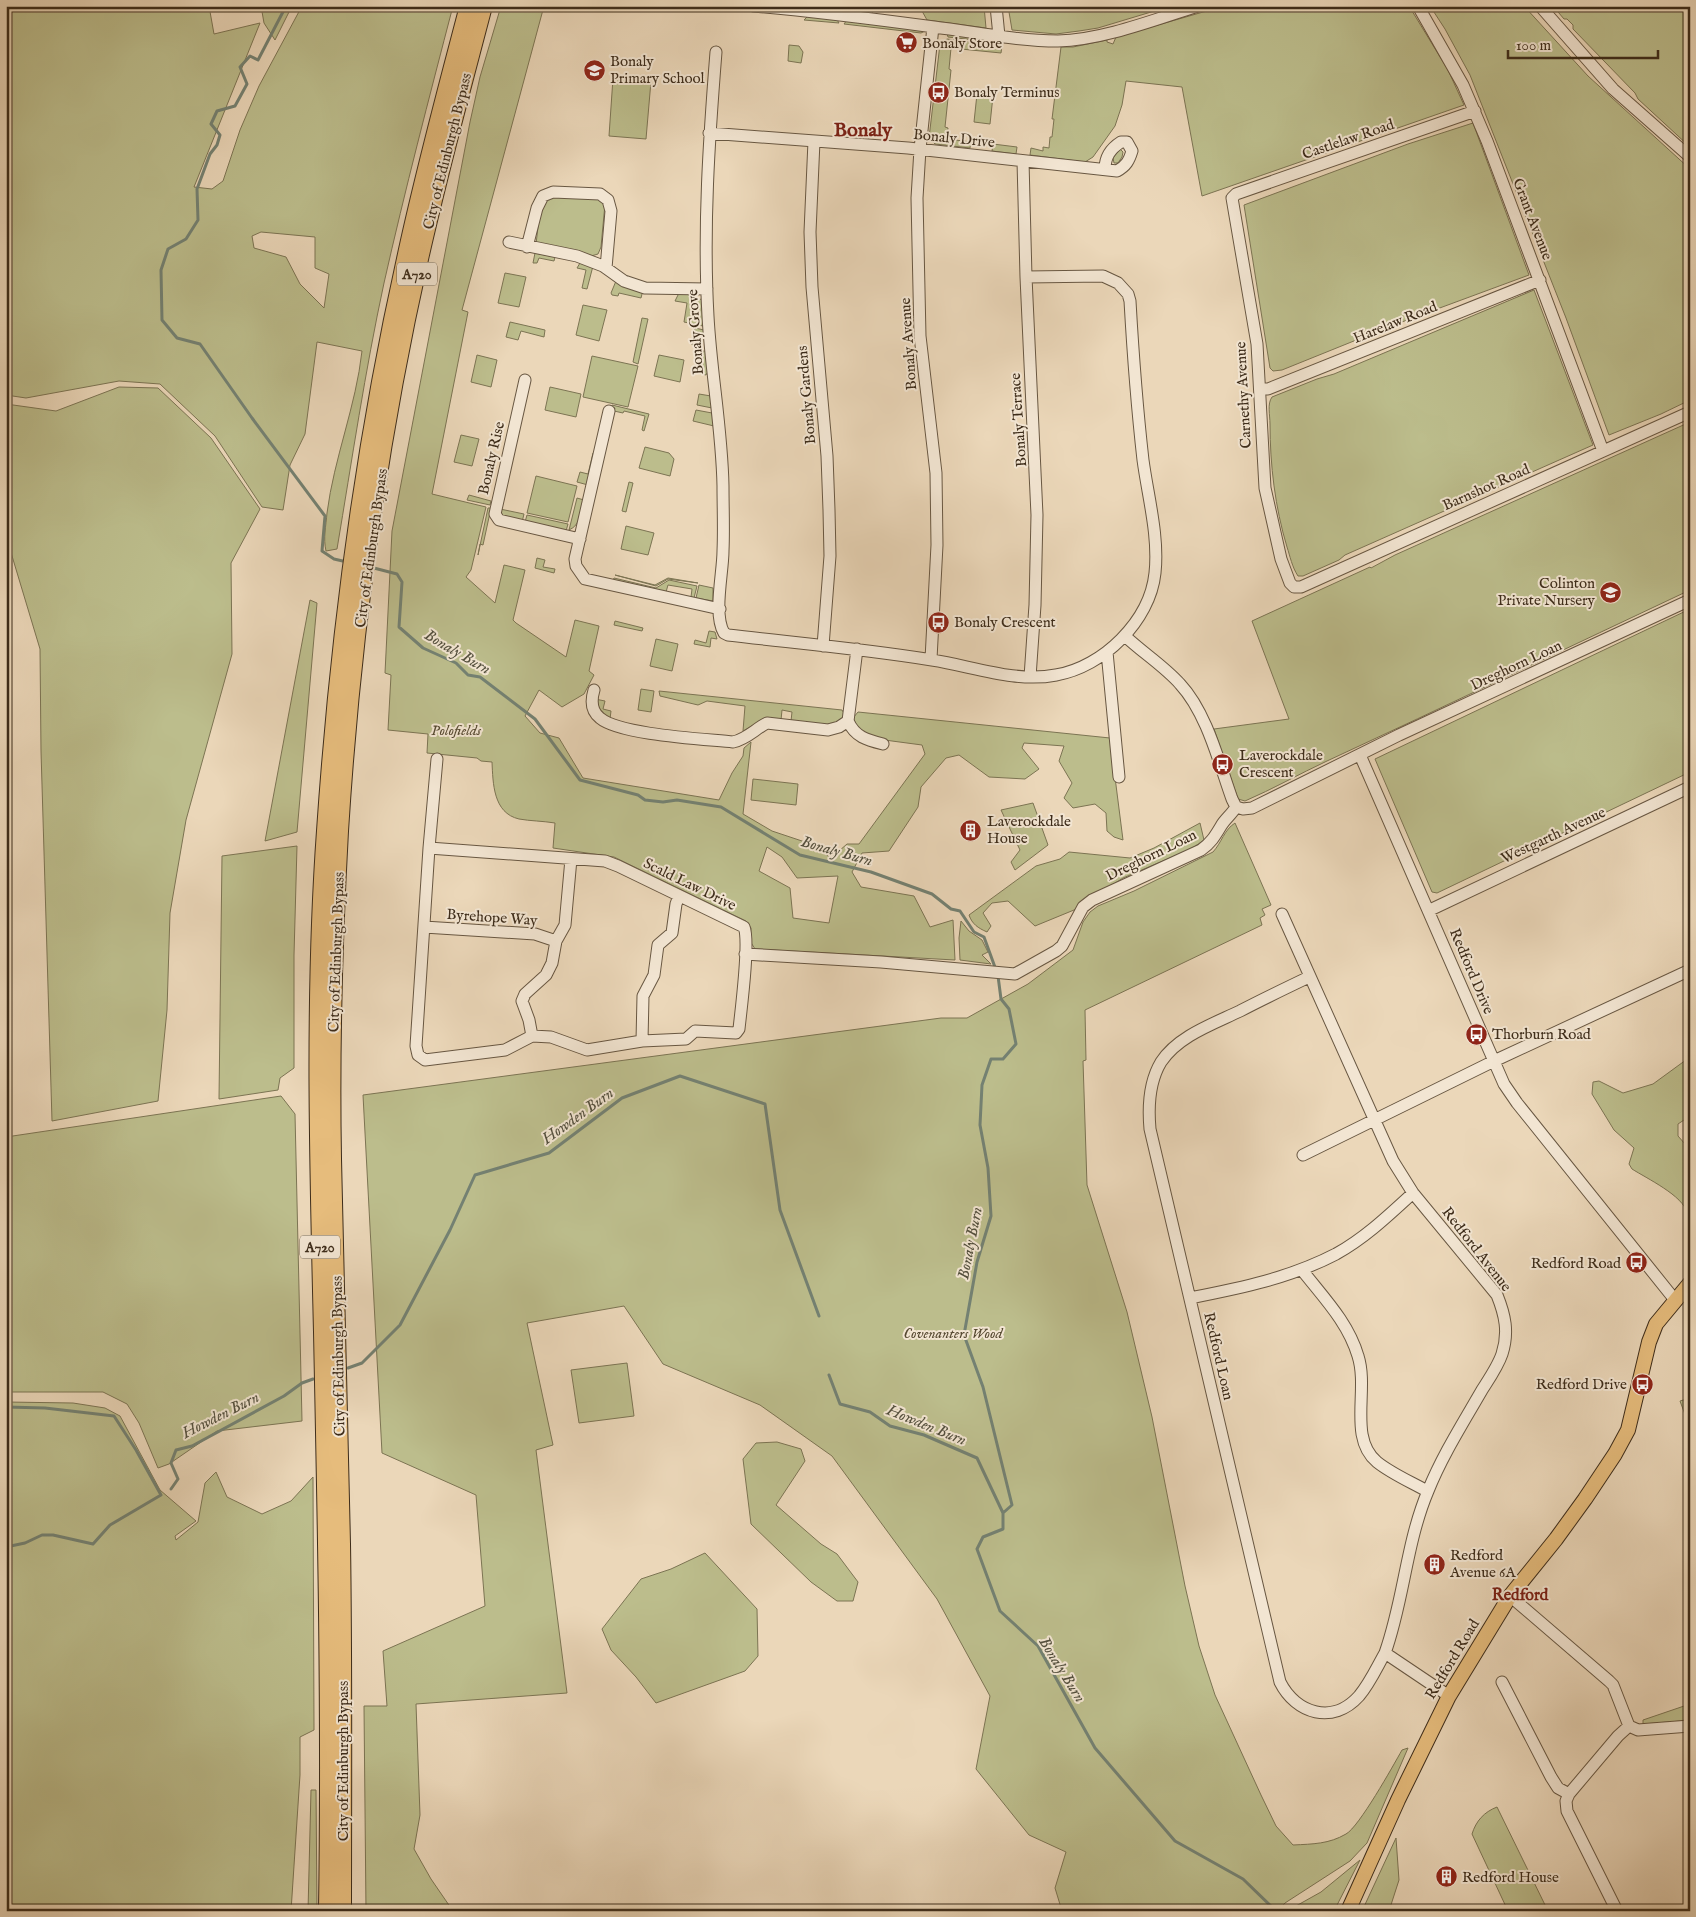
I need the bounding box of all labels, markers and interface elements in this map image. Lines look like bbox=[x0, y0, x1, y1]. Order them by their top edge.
scale bar bbox=[1508, 28, 1658, 60]
supermarket icon: Bonaly Store bbox=[894, 31, 918, 55]
place label: Bonaly Store bbox=[922, 34, 1002, 53]
text: 100 m bbox=[1516, 36, 1552, 55]
place label: Bonaly Primary School bbox=[610, 52, 706, 88]
school or university icon: Bonaly Primary School bbox=[582, 58, 606, 82]
street label: City of Edinburgh Bypass bbox=[419, 71, 476, 231]
bus stop icon: Bonaly Terminus bbox=[926, 80, 950, 104]
place label: Bonaly Terminus bbox=[954, 83, 1060, 102]
street label: Castlelaw Road bbox=[1300, 115, 1398, 164]
district label: Bonaly bbox=[834, 118, 893, 143]
street label: Bonaly Drive bbox=[912, 125, 996, 152]
street label: Grant Avenue bbox=[1508, 176, 1557, 263]
road number: A720 bbox=[397, 262, 437, 286]
street label: Bonaly Grove bbox=[683, 288, 708, 375]
street label: Bonaly Avenue bbox=[896, 297, 921, 391]
street label: Harelaw Road bbox=[1350, 297, 1441, 348]
street label: Carnethy Avenue bbox=[1231, 341, 1256, 449]
street label: Bonaly Gardens bbox=[793, 345, 820, 445]
street label: Bonaly Terrace bbox=[1006, 372, 1031, 468]
street label: Bonaly Rise bbox=[474, 420, 509, 497]
street label: Barnshot Road bbox=[1440, 459, 1534, 515]
street label: City of Edinburgh Bypass bbox=[351, 467, 392, 629]
place label: Colinton Private Nursery bbox=[1498, 574, 1596, 610]
school or university icon: Colinton Private Nursery bbox=[1599, 580, 1623, 604]
bus stop icon: Bonaly Crescent bbox=[926, 610, 950, 634]
place label: Bonaly Crescent bbox=[954, 613, 1056, 632]
water label: Bonaly Burn bbox=[420, 626, 494, 680]
street label: Dreghorn Loan bbox=[1467, 636, 1565, 695]
park label: Polofields bbox=[431, 721, 482, 740]
place label: Laverockdale Crescent bbox=[1239, 746, 1323, 782]
bus stop icon: Laverockdale Crescent bbox=[1211, 752, 1235, 776]
street label: Westgarth Avenue bbox=[1498, 803, 1609, 868]
place label: Laverockdale House bbox=[987, 812, 1071, 848]
building icon: Laverockdale House bbox=[959, 818, 983, 842]
street label: Dreghorn Loan bbox=[1103, 825, 1200, 886]
water label: Bonaly Burn bbox=[798, 832, 875, 872]
street label: Scald Law Drive bbox=[640, 854, 739, 915]
street label: City of Edinburgh Bypass bbox=[324, 871, 349, 1033]
street label: Byrehope Way bbox=[446, 905, 539, 930]
street label: Redford Drive bbox=[1445, 925, 1498, 1017]
bus stop icon: Thorburn Road bbox=[1464, 1022, 1488, 1046]
place label: Thorburn Road bbox=[1492, 1025, 1592, 1044]
water label: Howden Burn bbox=[538, 1084, 618, 1150]
street label: Redford Avenue bbox=[1438, 1203, 1516, 1296]
water label: Bonaly Burn bbox=[954, 1205, 988, 1281]
road number: A720 bbox=[300, 1236, 340, 1258]
bus stop icon: Redford Road bbox=[1625, 1251, 1649, 1275]
place label: Redford Road bbox=[1531, 1254, 1622, 1273]
street label: City of Edinburgh Bypass bbox=[328, 1276, 349, 1436]
street label: Redford Loan bbox=[1199, 1310, 1238, 1402]
park label: Covenanters Wood bbox=[904, 1324, 1003, 1343]
bus stop icon: Redford Drive bbox=[1631, 1372, 1655, 1396]
place label: Redford Drive bbox=[1536, 1375, 1627, 1394]
water label: Howden Burn bbox=[178, 1388, 263, 1444]
water label: Howden Burn bbox=[883, 1400, 969, 1451]
place label: Redford Avenue 6A bbox=[1449, 1546, 1516, 1582]
building icon: Redford Avenue 6A bbox=[1422, 1552, 1446, 1576]
district label: Redford bbox=[1492, 1586, 1549, 1606]
street label: Redford Road bbox=[1421, 1615, 1484, 1703]
water label: Bonaly Burn bbox=[1033, 1634, 1089, 1707]
street label: City of Edinburgh Bypass bbox=[334, 1681, 353, 1841]
building icon: Redford House bbox=[1434, 1865, 1458, 1889]
place label: Redford House bbox=[1462, 1868, 1559, 1887]

